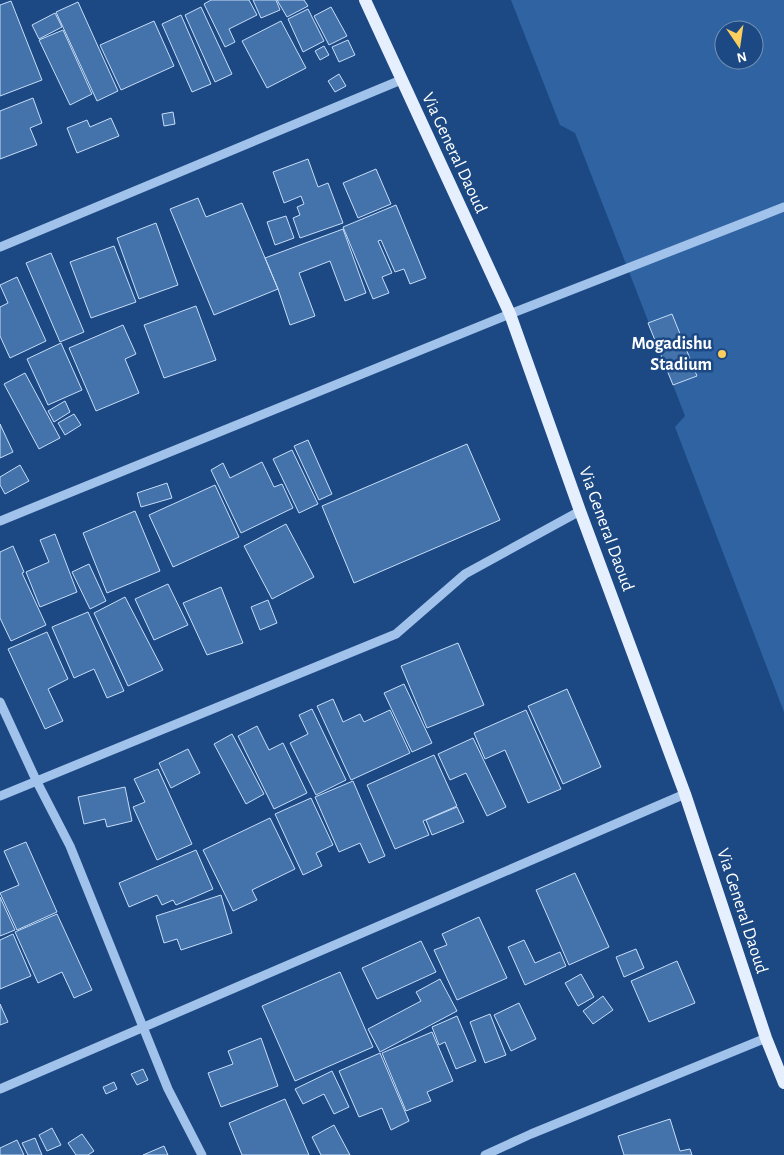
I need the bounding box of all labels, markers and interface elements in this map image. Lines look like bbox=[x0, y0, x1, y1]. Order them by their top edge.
north arrow bbox=[714, 20, 764, 70]
text: N bbox=[735, 49, 748, 65]
street label: Via General Daoud bbox=[418, 90, 490, 216]
place label: Mogadishu Stadium bbox=[632, 335, 713, 374]
marker: Mogadishu Stadium bbox=[716, 348, 728, 360]
street label: Via General Daoud bbox=[575, 464, 637, 594]
street label: Via General Daoud bbox=[713, 846, 771, 976]

